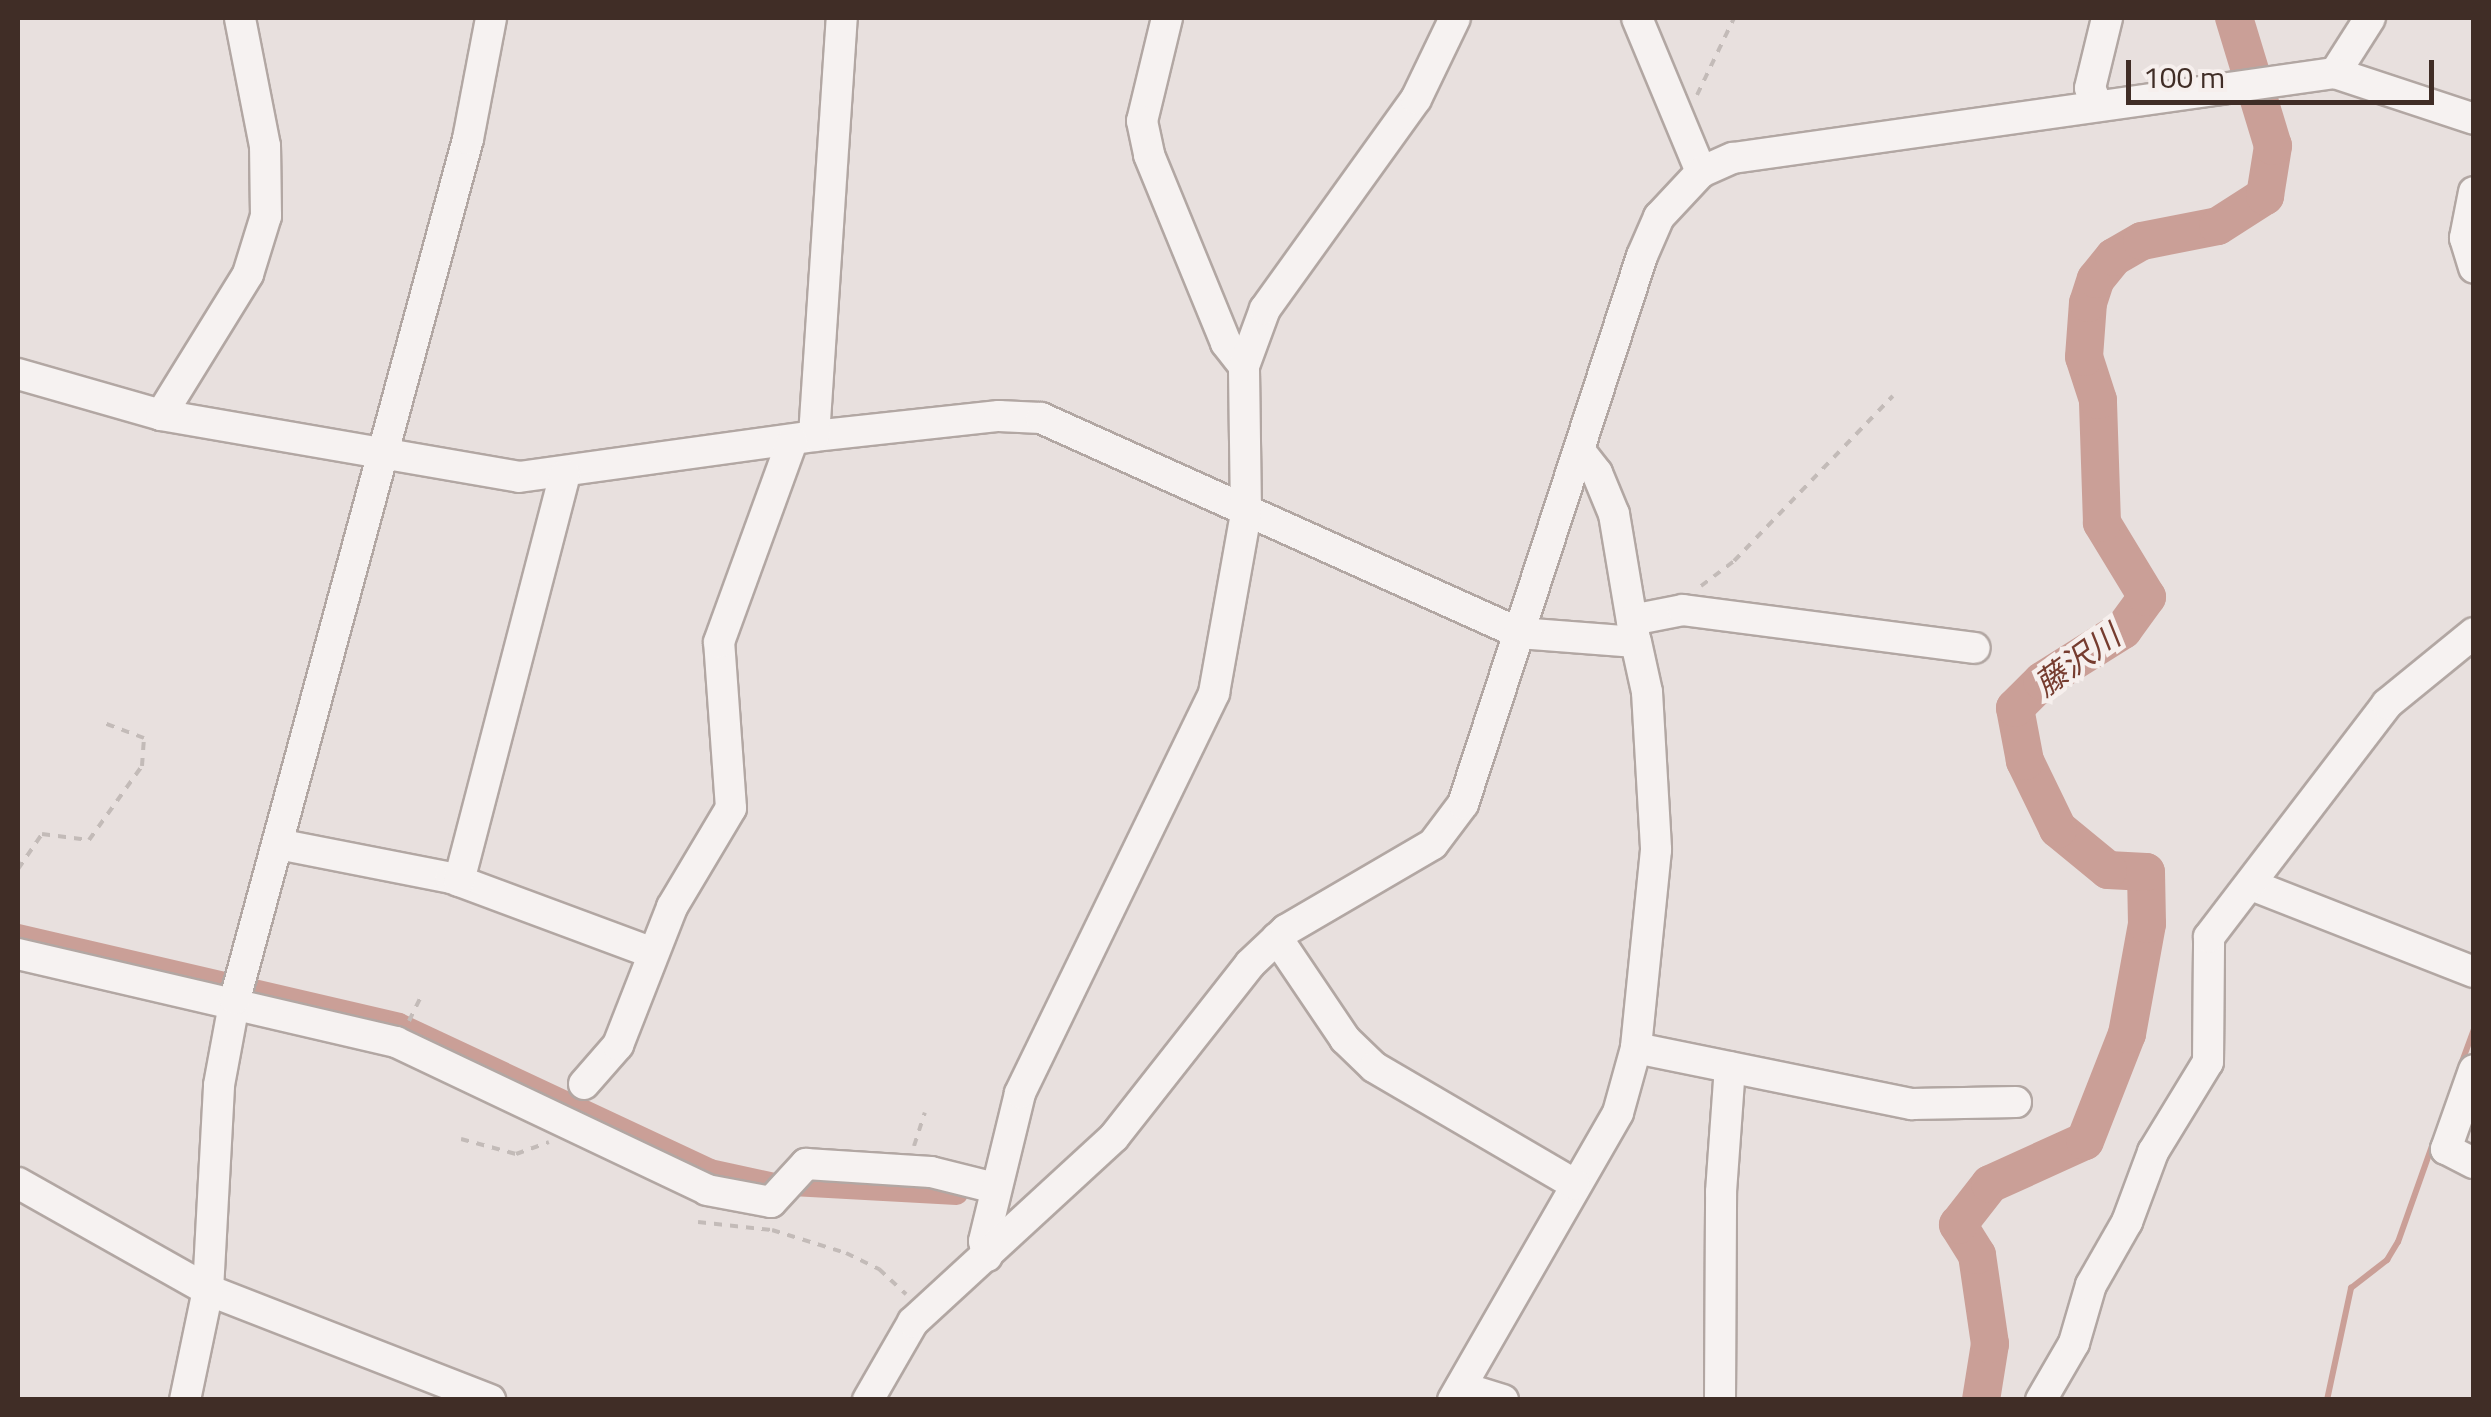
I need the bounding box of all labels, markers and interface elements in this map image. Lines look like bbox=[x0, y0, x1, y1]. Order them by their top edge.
scale bar bbox=[2131, 40, 2438, 102]
text: 100 m bbox=[2143, 54, 2225, 100]
water label: 藤沢川 bbox=[2027, 616, 2127, 704]

